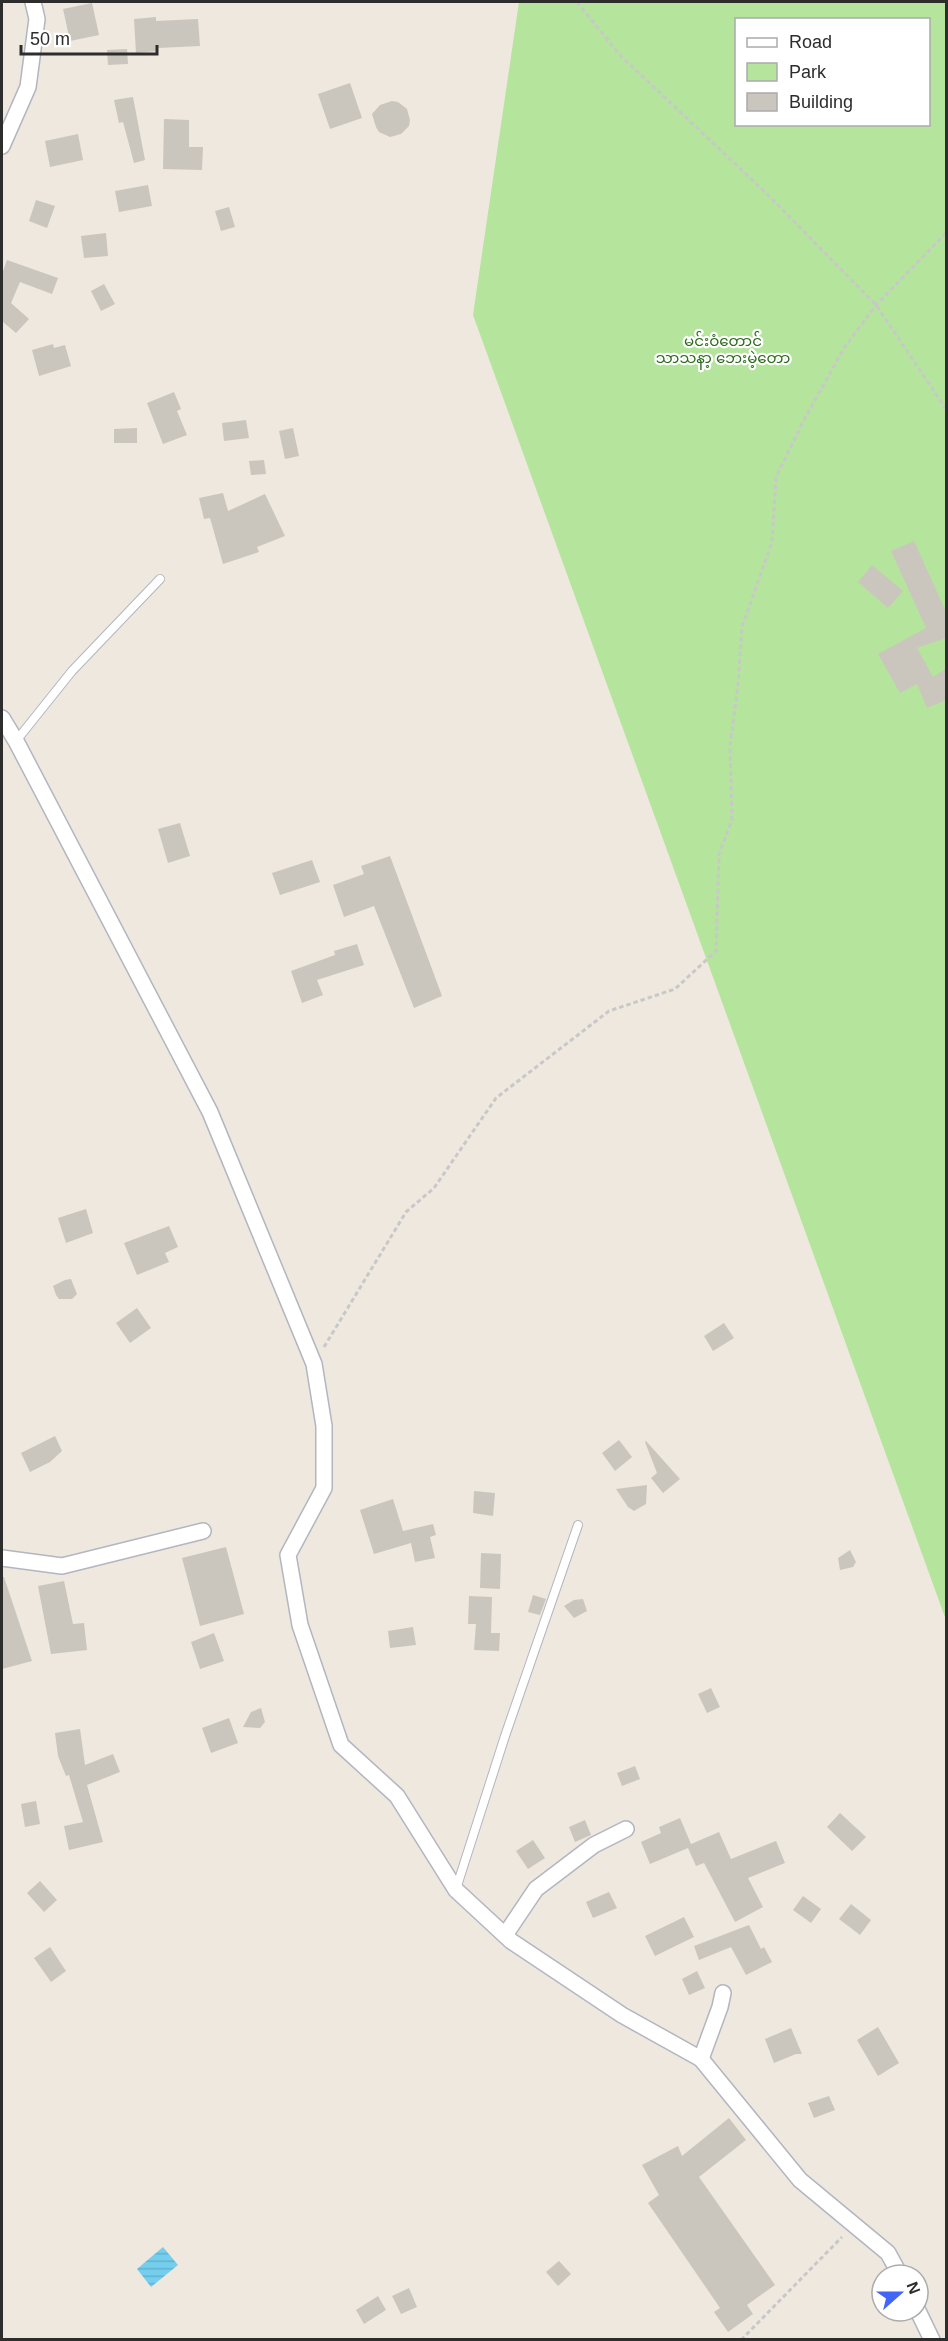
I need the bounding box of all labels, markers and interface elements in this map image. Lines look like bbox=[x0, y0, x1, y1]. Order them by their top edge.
scale bar bbox=[21, 18, 158, 56]
legend bbox=[735, 18, 930, 126]
text: 50 m bbox=[30, 29, 70, 49]
text: Road bbox=[789, 32, 832, 52]
text: Park bbox=[789, 62, 827, 82]
text: Building bbox=[789, 92, 853, 112]
park label: မင်းဝံတောင် သာသနာ့ ‌ဘေးမဲ့တော bbox=[656, 331, 790, 370]
north arrow bbox=[870, 2263, 930, 2323]
text: N bbox=[904, 2279, 924, 2296]

